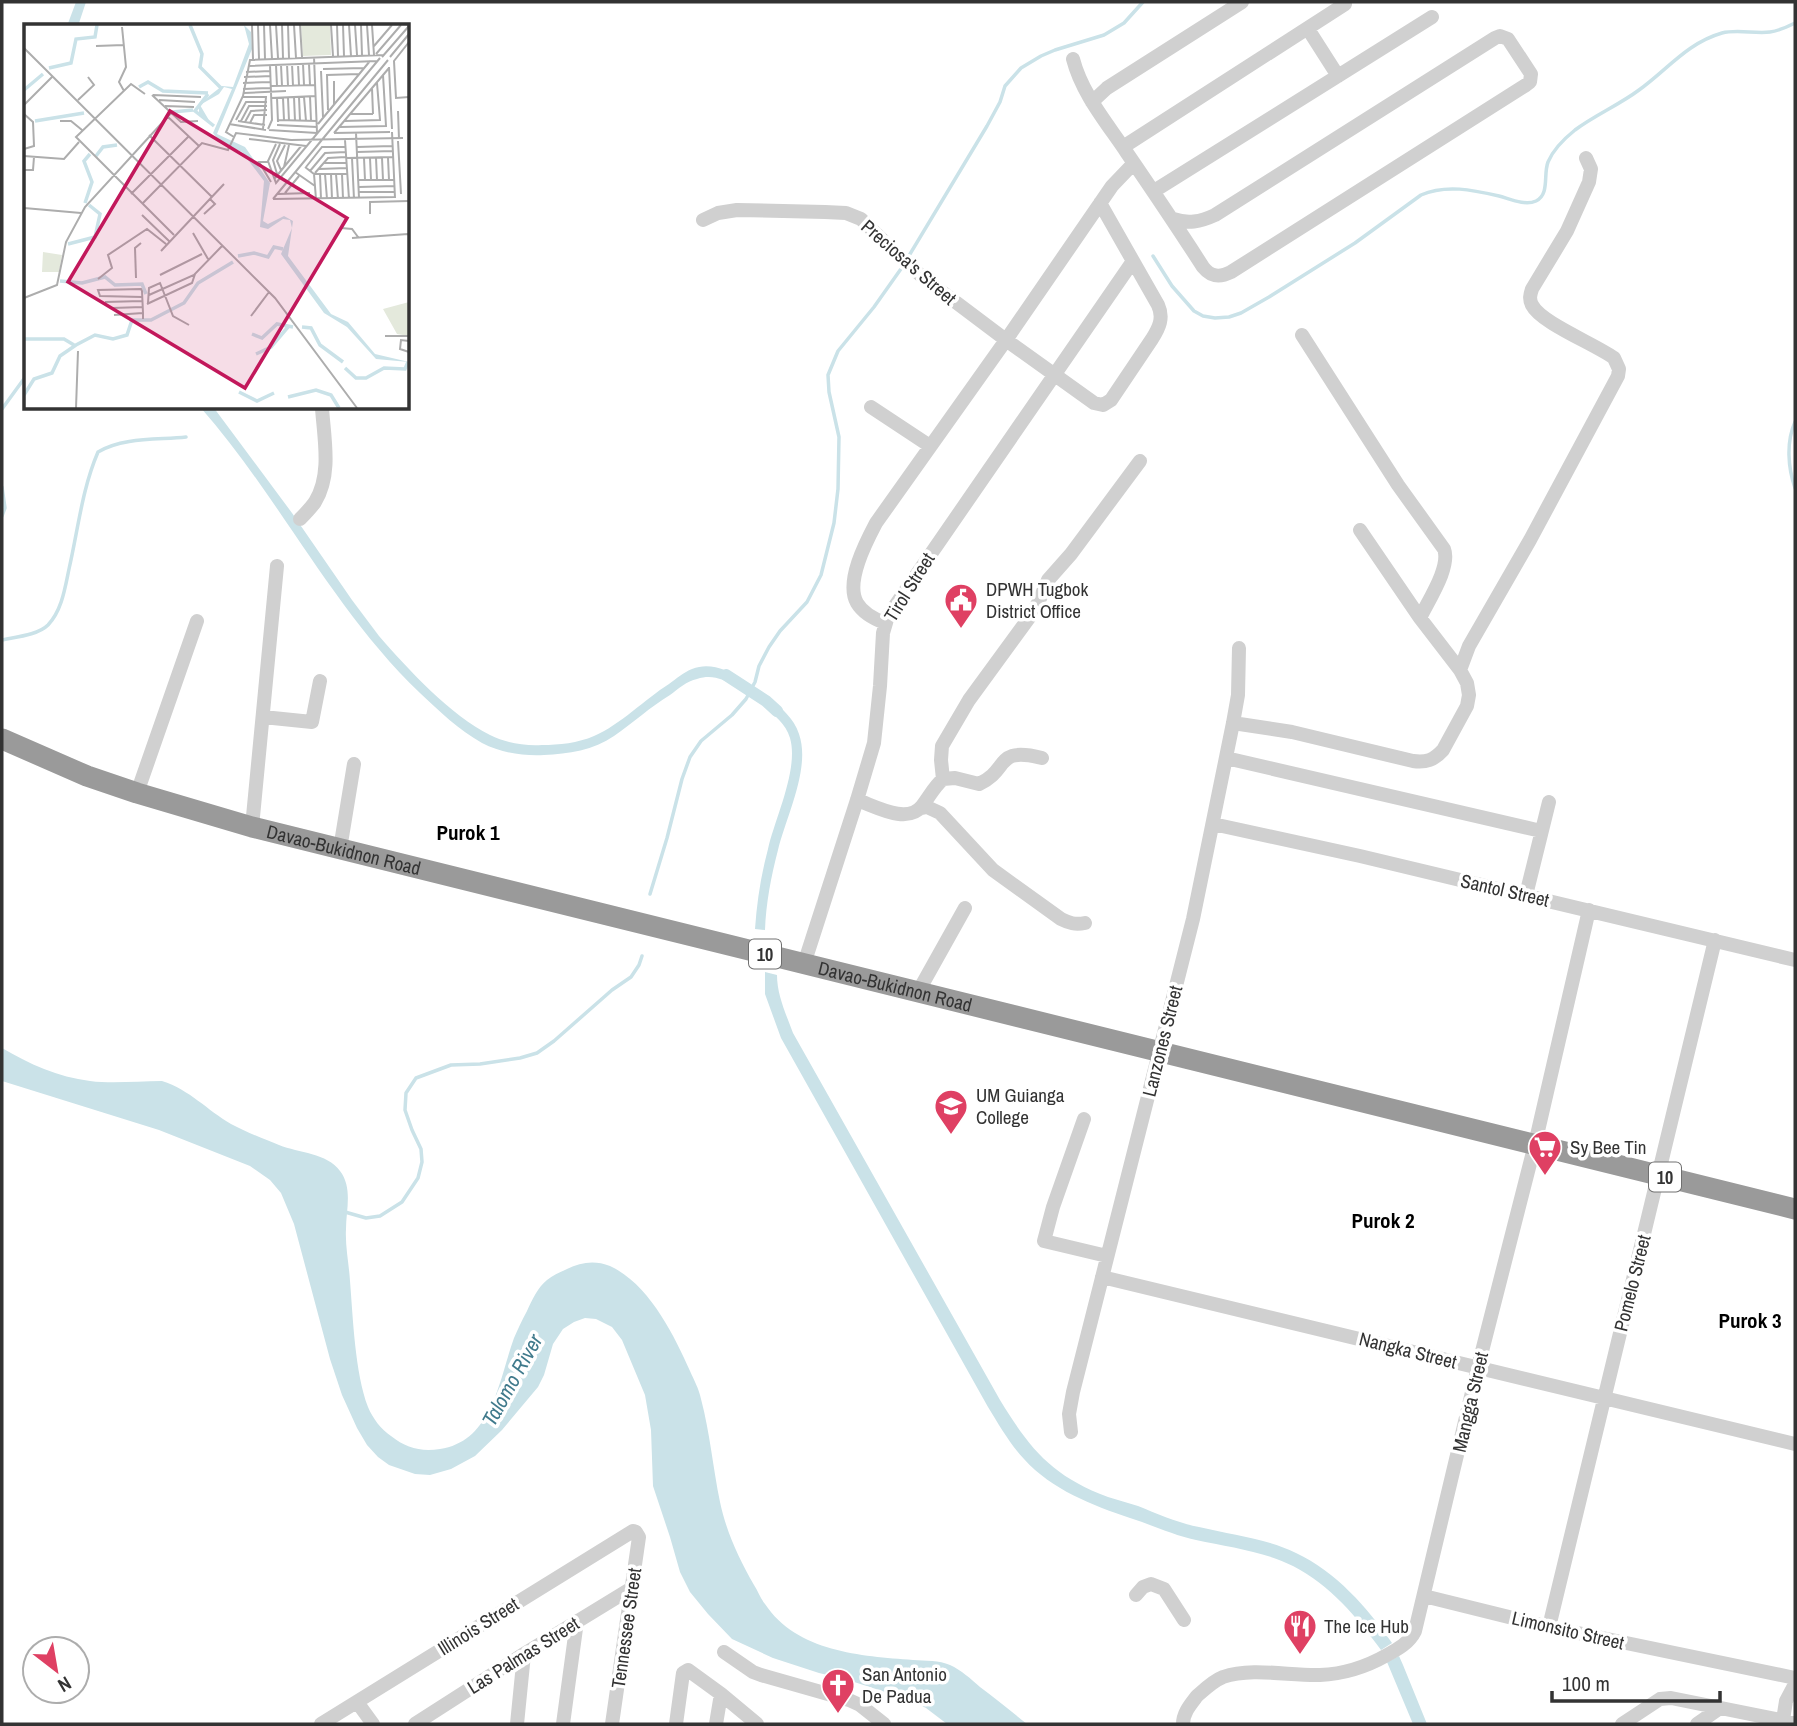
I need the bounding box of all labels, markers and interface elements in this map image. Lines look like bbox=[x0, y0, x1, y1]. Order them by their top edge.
inset map bbox=[24, 24, 410, 410]
street label: Preciosa's Street bbox=[856, 213, 963, 311]
street label: Tirol Street bbox=[878, 547, 941, 626]
place label: DPWH Tugbok District Office bbox=[986, 576, 1089, 624]
public building icon: DPWH Tugbok District Office bbox=[942, 581, 980, 630]
street label: Davao-Bukidnon Road bbox=[264, 818, 423, 881]
district label: Purok 1 bbox=[436, 818, 500, 847]
street label: Santol Street bbox=[1458, 867, 1552, 913]
road number: 10 bbox=[749, 939, 781, 968]
street label: Davao-Bukidnon Road bbox=[815, 955, 975, 1018]
street label: Lanzones Street bbox=[1136, 982, 1189, 1099]
place label: UM Guianga College bbox=[976, 1082, 1065, 1130]
school or university icon: UM Guianga College bbox=[932, 1087, 970, 1136]
supermarket icon: Sy Bee Tin bbox=[1526, 1128, 1564, 1177]
place label: Sy Bee Tin bbox=[1570, 1134, 1646, 1160]
road number: 10 bbox=[1649, 1162, 1681, 1192]
district label: Purok 2 bbox=[1351, 1206, 1415, 1235]
street label: Pomelo Street bbox=[1607, 1231, 1657, 1334]
district label: Purok 3 bbox=[1718, 1306, 1782, 1335]
street label: Nangka Street bbox=[1357, 1325, 1460, 1375]
water label: Talomo River bbox=[475, 1328, 550, 1431]
street label: Mangga Street bbox=[1446, 1349, 1494, 1455]
street label: Tennessee Street bbox=[605, 1565, 647, 1690]
street label: Illinois Street bbox=[433, 1591, 524, 1661]
street label: Limonsito Street bbox=[1509, 1604, 1627, 1656]
restaurant icon: The Ice Hub bbox=[1281, 1607, 1319, 1656]
street label: Las Palmas Street bbox=[462, 1610, 584, 1700]
place label: The Ice Hub bbox=[1324, 1613, 1409, 1639]
north arrow bbox=[21, 1635, 91, 1705]
scale bar bbox=[1552, 1660, 1720, 1704]
place label: San Antonio De Padua bbox=[862, 1661, 947, 1709]
church icon: San Antonio De Padua bbox=[819, 1666, 857, 1715]
text: 100 m bbox=[1562, 1669, 1610, 1698]
text: N bbox=[53, 1671, 76, 1699]

